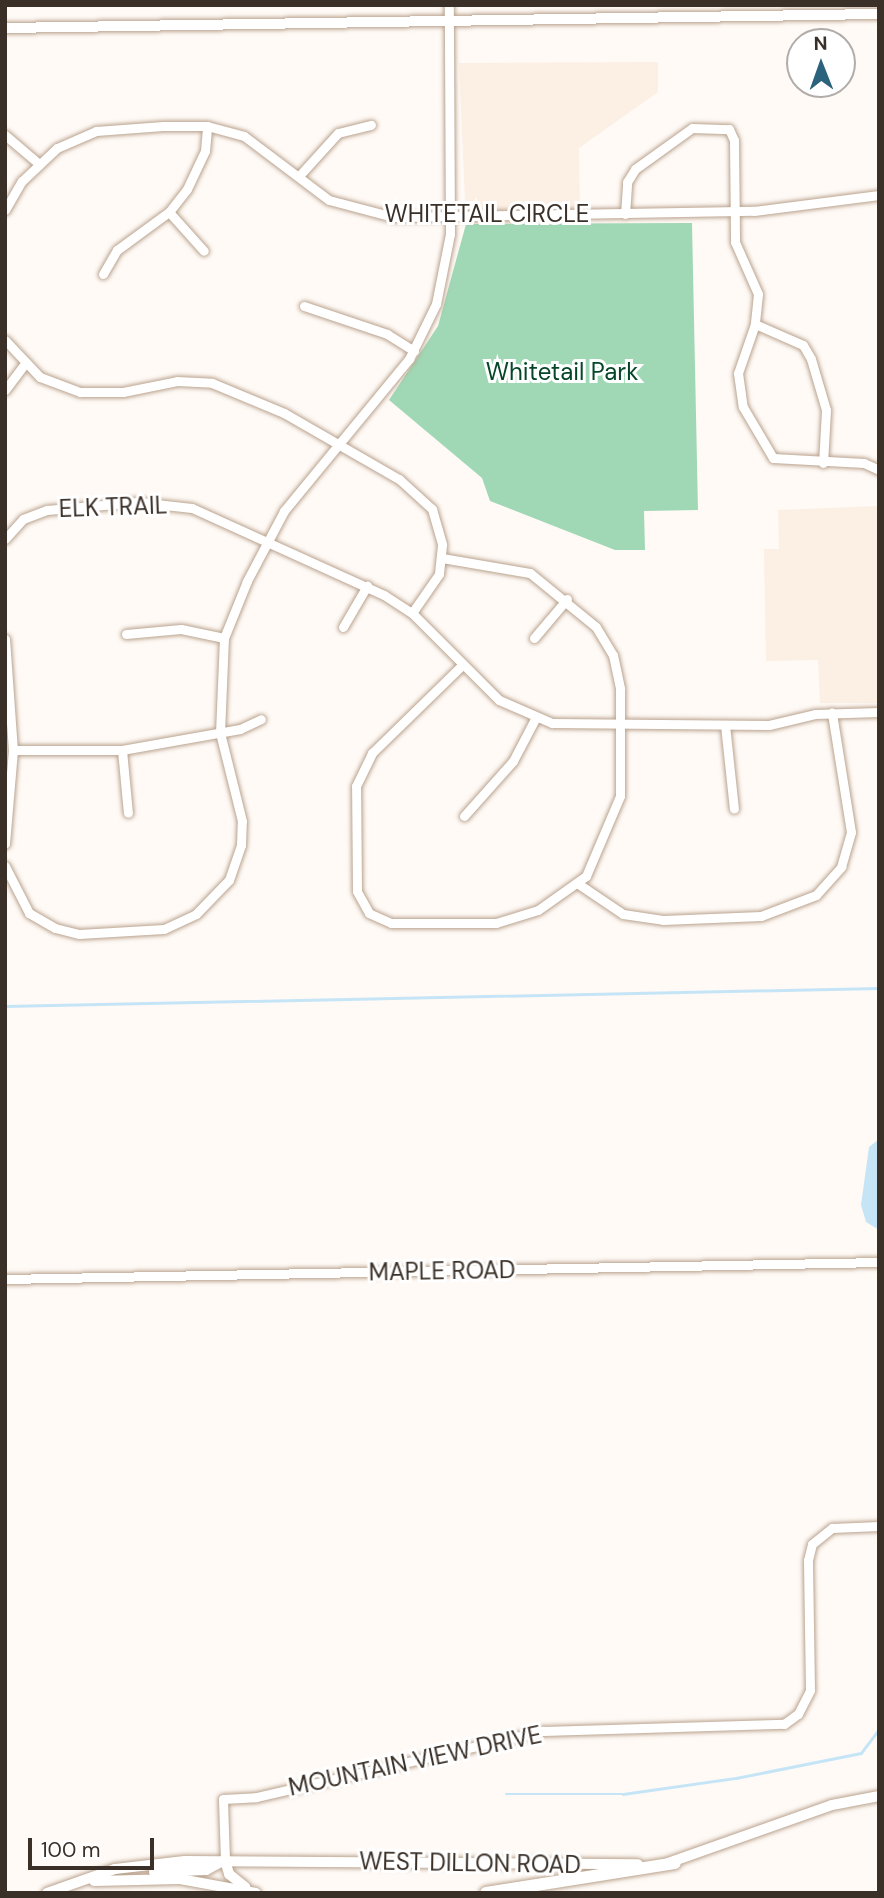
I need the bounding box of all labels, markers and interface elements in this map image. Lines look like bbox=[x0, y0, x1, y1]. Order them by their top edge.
north arrow bbox=[786, 28, 856, 98]
text: N bbox=[814, 31, 828, 56]
street label: WHITETAIL CIRCLE bbox=[385, 200, 589, 228]
park label: Whitetail Park bbox=[486, 358, 638, 386]
street label: ELK TRAIL bbox=[58, 491, 168, 523]
street label: MAPLE ROAD bbox=[368, 1255, 516, 1287]
street label: MOUNTAIN VIEW DRIVE bbox=[286, 1720, 544, 1802]
scale bar bbox=[32, 1825, 158, 1869]
text: 100 m bbox=[41, 1836, 101, 1864]
street label: WEST DILLON ROAD bbox=[359, 1847, 581, 1879]

